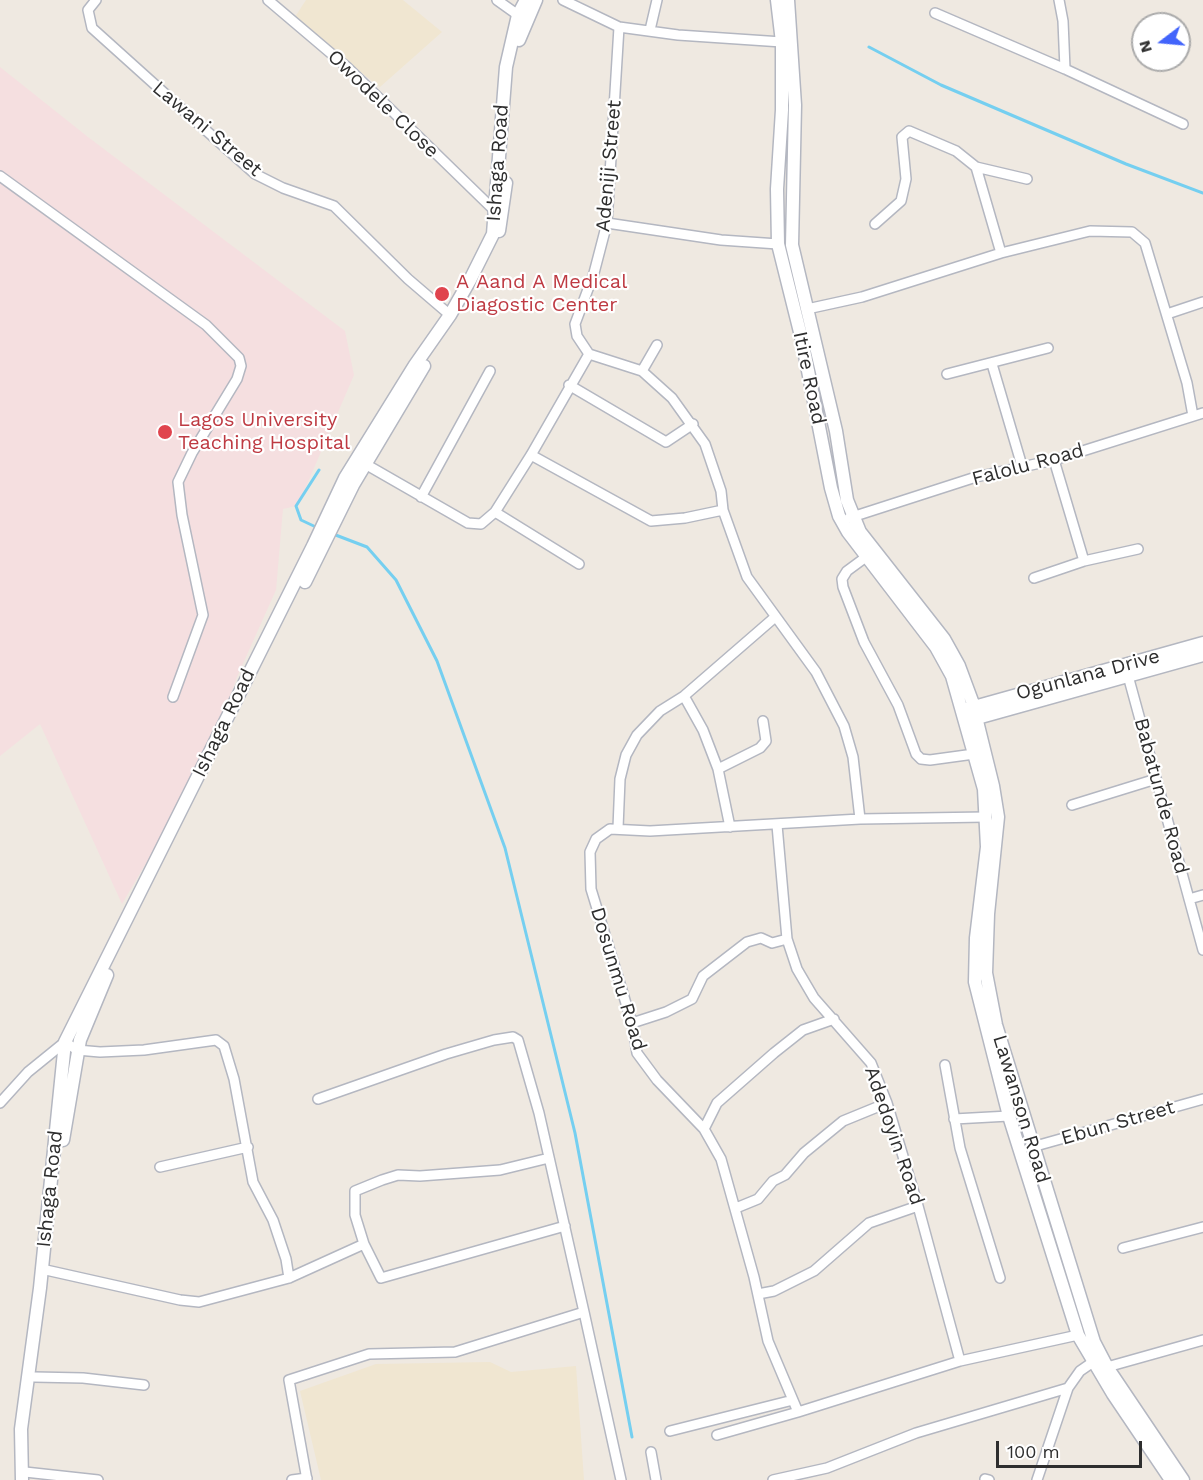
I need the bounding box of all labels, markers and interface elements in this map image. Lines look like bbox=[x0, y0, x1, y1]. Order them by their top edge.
north arrow bbox=[1131, 12, 1191, 72]
text: N bbox=[1134, 38, 1156, 55]
street label: Owodele Close bbox=[322, 45, 444, 163]
street label: Lawani Street bbox=[147, 76, 267, 182]
street label: Adeniji Street bbox=[591, 99, 627, 233]
street label: Ishaga Road bbox=[482, 104, 514, 222]
place label: A Aand A Medical Diagostic Center bbox=[456, 270, 627, 317]
marker: A Aand A Medical Diagostic Center bbox=[433, 285, 451, 303]
street label: Itire Road bbox=[787, 329, 831, 427]
place label: Lagos University Teaching Hospital bbox=[178, 408, 350, 455]
marker: Lagos University Teaching Hospital bbox=[156, 423, 174, 441]
street label: Falolu Road bbox=[969, 439, 1087, 491]
street label: Ogunlana Drive bbox=[1013, 644, 1163, 706]
street label: Ishaga Road bbox=[187, 665, 261, 781]
street label: Babatunde Road bbox=[1129, 715, 1193, 877]
street label: Dosunmu Road bbox=[585, 904, 651, 1054]
street label: Lawanson Road bbox=[987, 1032, 1055, 1186]
street label: Adedoyin Road bbox=[859, 1064, 929, 1208]
street label: Ebun Street bbox=[1058, 1095, 1178, 1151]
street label: Ishaga Road bbox=[32, 1129, 68, 1249]
scale bar bbox=[999, 1429, 1144, 1467]
text: 100 m bbox=[1007, 1441, 1060, 1462]

